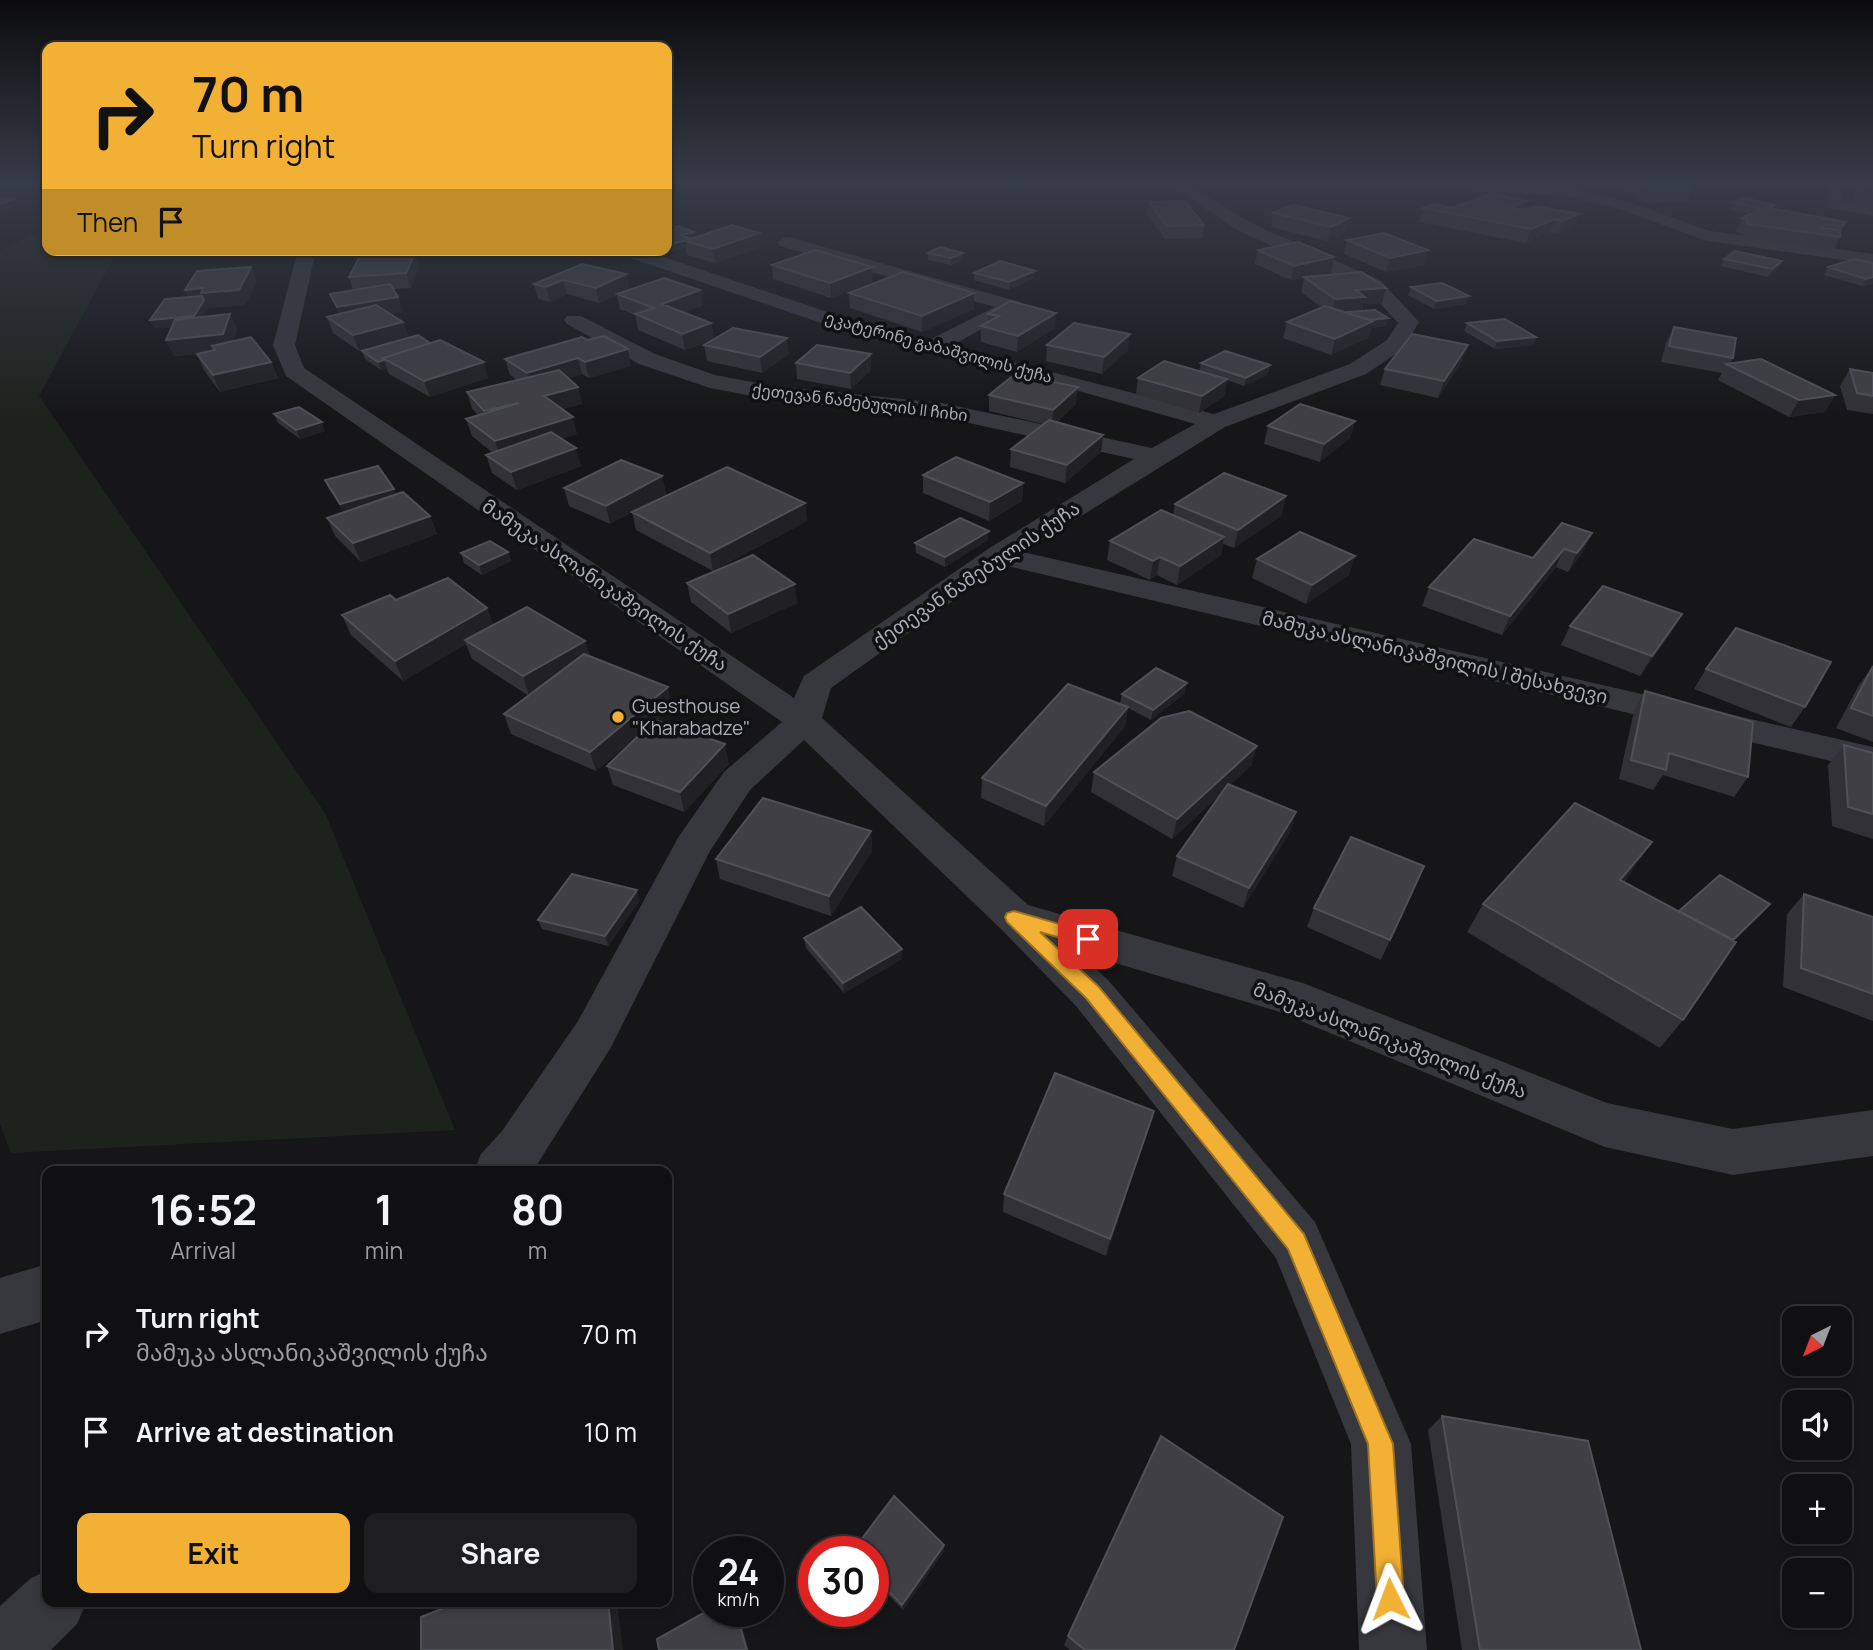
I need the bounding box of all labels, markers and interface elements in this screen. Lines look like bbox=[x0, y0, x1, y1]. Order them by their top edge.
text: 70 m bbox=[192, 60, 304, 127]
icon: right bbox=[77, 70, 168, 161]
text: Turn right bbox=[192, 124, 335, 168]
icon: arrive bbox=[152, 203, 190, 241]
text: Then bbox=[77, 204, 138, 240]
street label: ეკატერინე გაბაშვილის ქუჩა bbox=[823, 306, 1055, 388]
street label: ქეთევან წამებულის II ჩიხი bbox=[751, 378, 969, 426]
street label: მამუკა ასლანიკაშვილის ქუჩა bbox=[477, 493, 733, 677]
street label: ქეთევან წამებულის ქუჩა bbox=[867, 495, 1085, 653]
street label: მამუკა ასლანიკაშვილის I შესახვევი bbox=[1260, 605, 1610, 709]
place label: Guesthouse "Kharabadze" bbox=[632, 693, 751, 741]
marker: Guesthouse "Kharabadze" bbox=[610, 709, 626, 725]
pin bbox=[1058, 909, 1118, 969]
icon: arrive bbox=[1069, 920, 1107, 958]
street label: მამუკა ასლანიკაშვილის ქუჩა bbox=[1250, 976, 1530, 1104]
text: 16:52 bbox=[150, 1180, 257, 1238]
text: 1 bbox=[375, 1180, 393, 1238]
text: 80 bbox=[511, 1180, 564, 1238]
text: Arrival bbox=[171, 1234, 236, 1266]
text: min bbox=[365, 1234, 403, 1266]
text: m bbox=[528, 1234, 547, 1266]
text: Turn right bbox=[136, 1300, 260, 1336]
north arrow bbox=[1782, 1306, 1852, 1376]
map controls bbox=[1782, 1306, 1852, 1628]
icon: right bbox=[77, 1315, 115, 1353]
text: 70 m bbox=[581, 1316, 637, 1352]
text: მამუკა ასლანიკაშვილის ქუჩა bbox=[136, 1336, 488, 1368]
button: sound bbox=[1782, 1390, 1852, 1460]
icon: arrive bbox=[77, 1413, 115, 1451]
text: Arrive at destination bbox=[136, 1414, 394, 1450]
text: 10 m bbox=[584, 1414, 637, 1450]
button: + bbox=[1782, 1474, 1852, 1544]
button: Exit bbox=[77, 1513, 350, 1593]
button: Share bbox=[364, 1513, 637, 1593]
speed limit sign: 30 bbox=[798, 1536, 889, 1627]
text: 24 bbox=[718, 1548, 759, 1596]
button: − bbox=[1782, 1558, 1852, 1628]
position arrow bbox=[1353, 1562, 1427, 1636]
text: km/h bbox=[718, 1587, 759, 1611]

